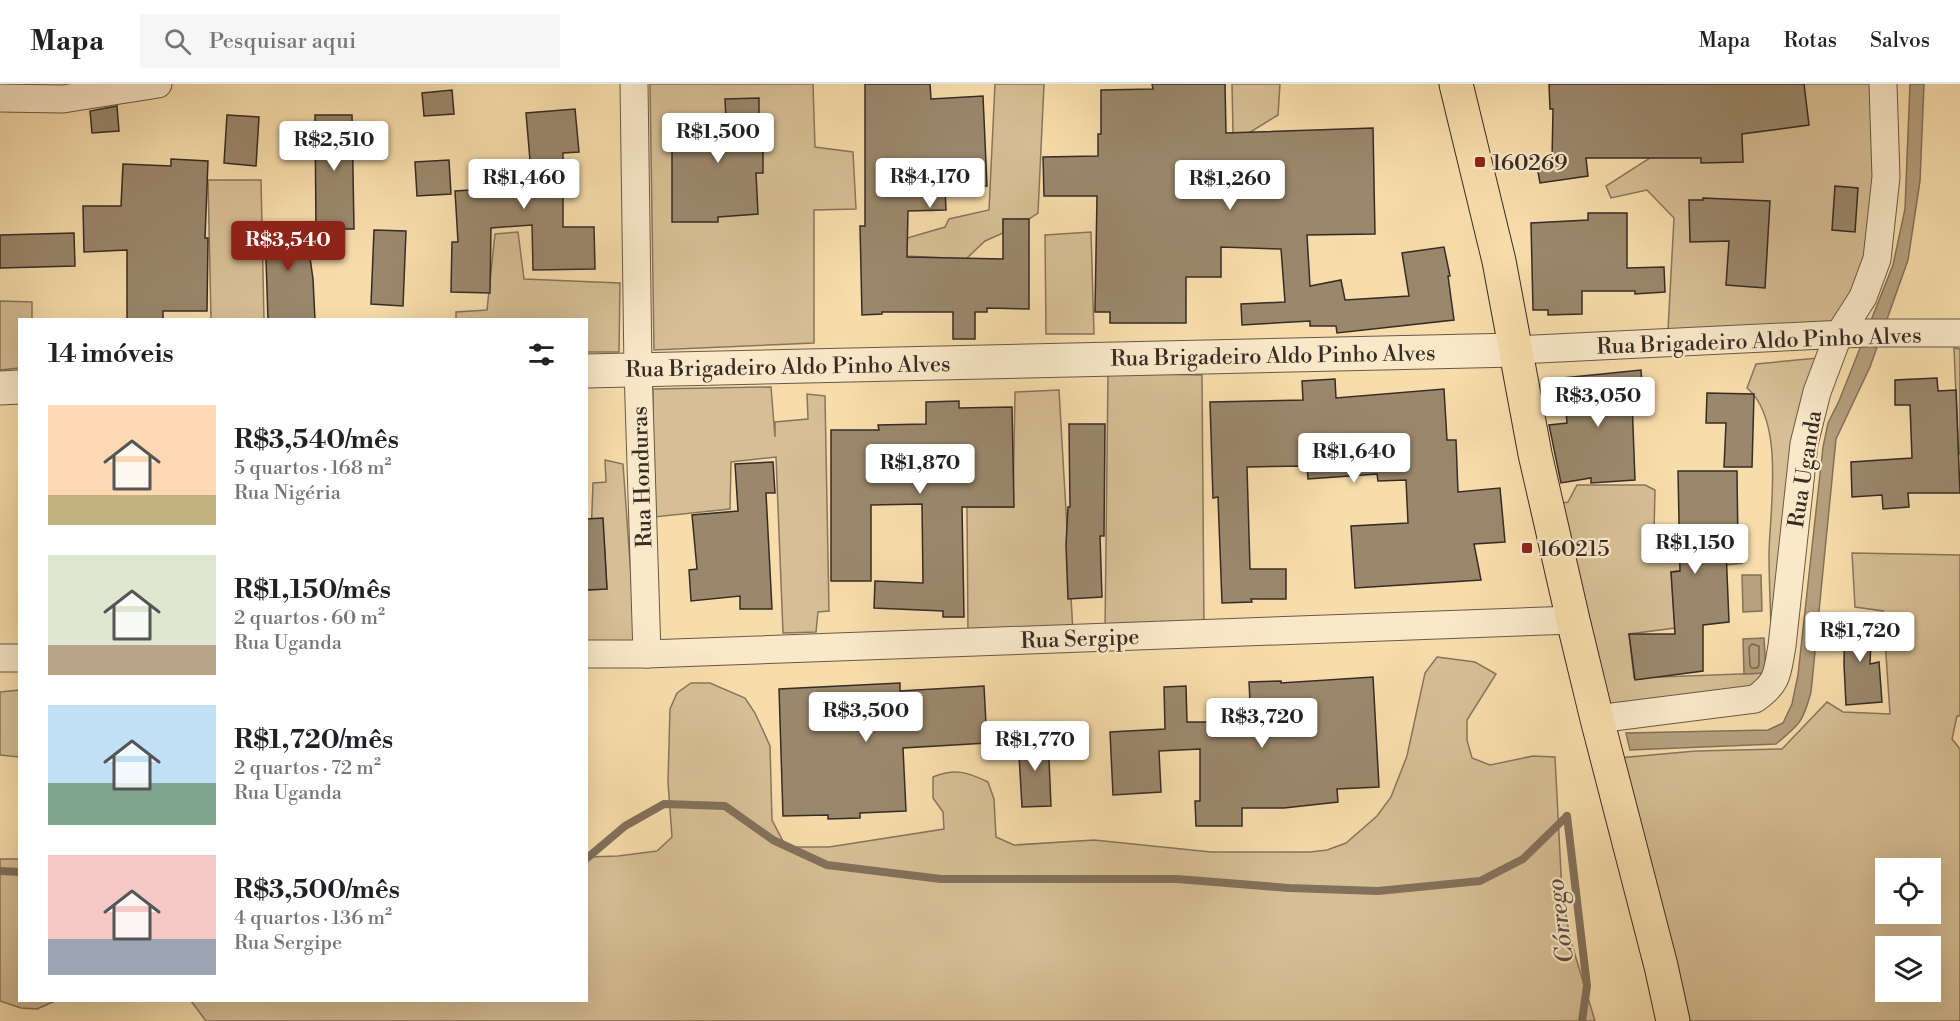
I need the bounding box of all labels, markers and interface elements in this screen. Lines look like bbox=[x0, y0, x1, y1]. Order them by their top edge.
search box bbox=[140, 14, 560, 68]
text: Mapa bbox=[30, 24, 104, 59]
icon: search bbox=[161, 25, 194, 58]
text: Pesquisar aqui bbox=[209, 28, 356, 55]
text: Mapa bbox=[1698, 28, 1750, 54]
text: Rotas bbox=[1783, 28, 1837, 54]
text: Salvos bbox=[1870, 28, 1930, 54]
pin: R$1,500 bbox=[663, 113, 773, 164]
text: R$1,500 bbox=[676, 120, 760, 145]
pin: R$2,510 bbox=[279, 121, 389, 172]
text: R$2,510 bbox=[293, 128, 375, 153]
place label: 160269 bbox=[1492, 150, 1567, 177]
marker: 160269 bbox=[1473, 155, 1487, 169]
pin: R$4,170 bbox=[875, 158, 985, 209]
pin: R$1,460 bbox=[469, 159, 579, 210]
pin: R$1,260 bbox=[1175, 160, 1285, 211]
text: R$4,170 bbox=[890, 165, 970, 190]
text: R$1,460 bbox=[482, 166, 566, 191]
text: R$1,260 bbox=[1189, 167, 1271, 192]
pin: R$3,540 bbox=[233, 221, 343, 272]
text: R$3,540 bbox=[245, 228, 331, 253]
street label: Rua Brigadeiro Aldo Pinho Alves bbox=[1596, 322, 1922, 361]
text: 14 imóveis bbox=[48, 338, 174, 370]
icon: filters bbox=[525, 338, 558, 371]
street label: Rua Brigadeiro Aldo Pinho Alves bbox=[1110, 340, 1436, 373]
street label: Rua Brigadeiro Aldo Pinho Alves bbox=[625, 351, 951, 384]
pin: R$3,050 bbox=[1543, 377, 1653, 428]
text: R$3,050 bbox=[1555, 384, 1641, 409]
street label: Rua Honduras bbox=[627, 406, 658, 548]
street label: Rua Uganda bbox=[1783, 408, 1828, 530]
text: R$3,540/mês bbox=[234, 424, 399, 456]
icon: home bbox=[96, 429, 168, 501]
pin: R$1,640 bbox=[1299, 433, 1409, 484]
text: R$1,640 bbox=[1312, 440, 1396, 465]
pin: R$1,870 bbox=[865, 444, 975, 495]
text: R$1,870 bbox=[880, 451, 960, 476]
text: 5 quartos · 168 m² bbox=[234, 456, 392, 481]
text: Rua Nigéria bbox=[234, 481, 341, 506]
pin: R$1,150 bbox=[1640, 524, 1750, 575]
text: R$1,150 bbox=[1655, 531, 1735, 556]
place label: 160215 bbox=[1539, 536, 1610, 563]
marker: 160215 bbox=[1520, 541, 1534, 555]
text: R$1,150/mês bbox=[234, 574, 391, 606]
icon: home bbox=[96, 579, 168, 651]
text: 2 quartos · 60 m² bbox=[234, 606, 385, 631]
pin: R$1,720 bbox=[1805, 612, 1915, 663]
text: R$1,720 bbox=[1819, 619, 1901, 644]
street label: Rua Sergipe bbox=[1020, 624, 1140, 655]
text: Rua Uganda bbox=[234, 631, 342, 656]
pin: R$3,500 bbox=[811, 692, 921, 743]
pin: R$3,720 bbox=[1207, 698, 1317, 749]
text: R$3,500 bbox=[823, 699, 909, 724]
text: R$3,720 bbox=[1220, 705, 1304, 730]
pin: R$1,770 bbox=[980, 721, 1090, 772]
text: R$1,720/mês bbox=[234, 724, 393, 756]
text: R$1,770 bbox=[995, 728, 1075, 753]
icon: home bbox=[96, 729, 168, 801]
text: 2 quartos · 72 m² bbox=[234, 756, 381, 781]
text: Rua Uganda bbox=[234, 781, 342, 806]
map controls bbox=[1875, 858, 1941, 1002]
button: locate bbox=[1875, 858, 1941, 924]
text: R$3,500/mês bbox=[234, 874, 400, 906]
water label: Córrego bbox=[1541, 877, 1581, 965]
icon: home bbox=[96, 879, 168, 951]
text: 4 quartos · 136 m² bbox=[234, 906, 392, 931]
text: Rua Sergipe bbox=[234, 931, 342, 956]
button: layers bbox=[1875, 936, 1941, 1002]

